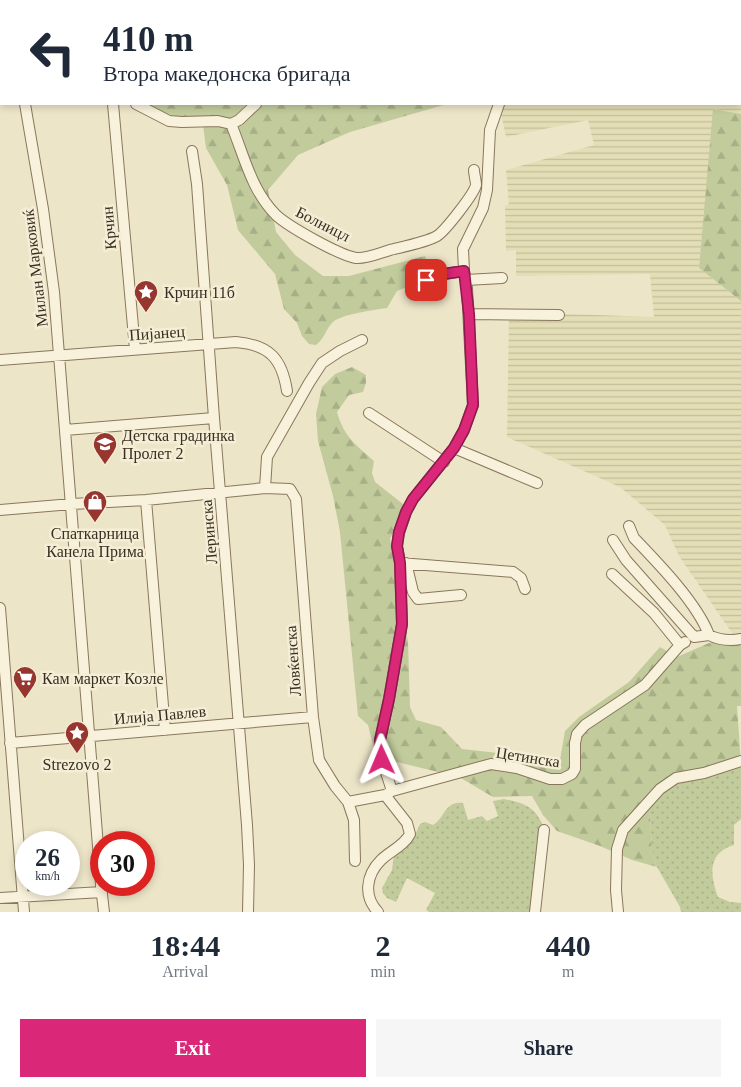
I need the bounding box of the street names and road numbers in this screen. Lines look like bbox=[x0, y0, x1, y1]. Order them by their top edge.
street label: Болницл bbox=[293, 203, 353, 246]
street label: Крчин bbox=[99, 205, 120, 250]
street label: Милан Марковиќ bbox=[19, 208, 52, 328]
street label: Пијанец bbox=[129, 323, 186, 344]
street label: Леринска bbox=[198, 499, 221, 565]
street label: Ловќенска bbox=[282, 625, 304, 697]
street label: Илија Павлев bbox=[113, 702, 207, 728]
street label: Цетинска bbox=[495, 744, 561, 771]

